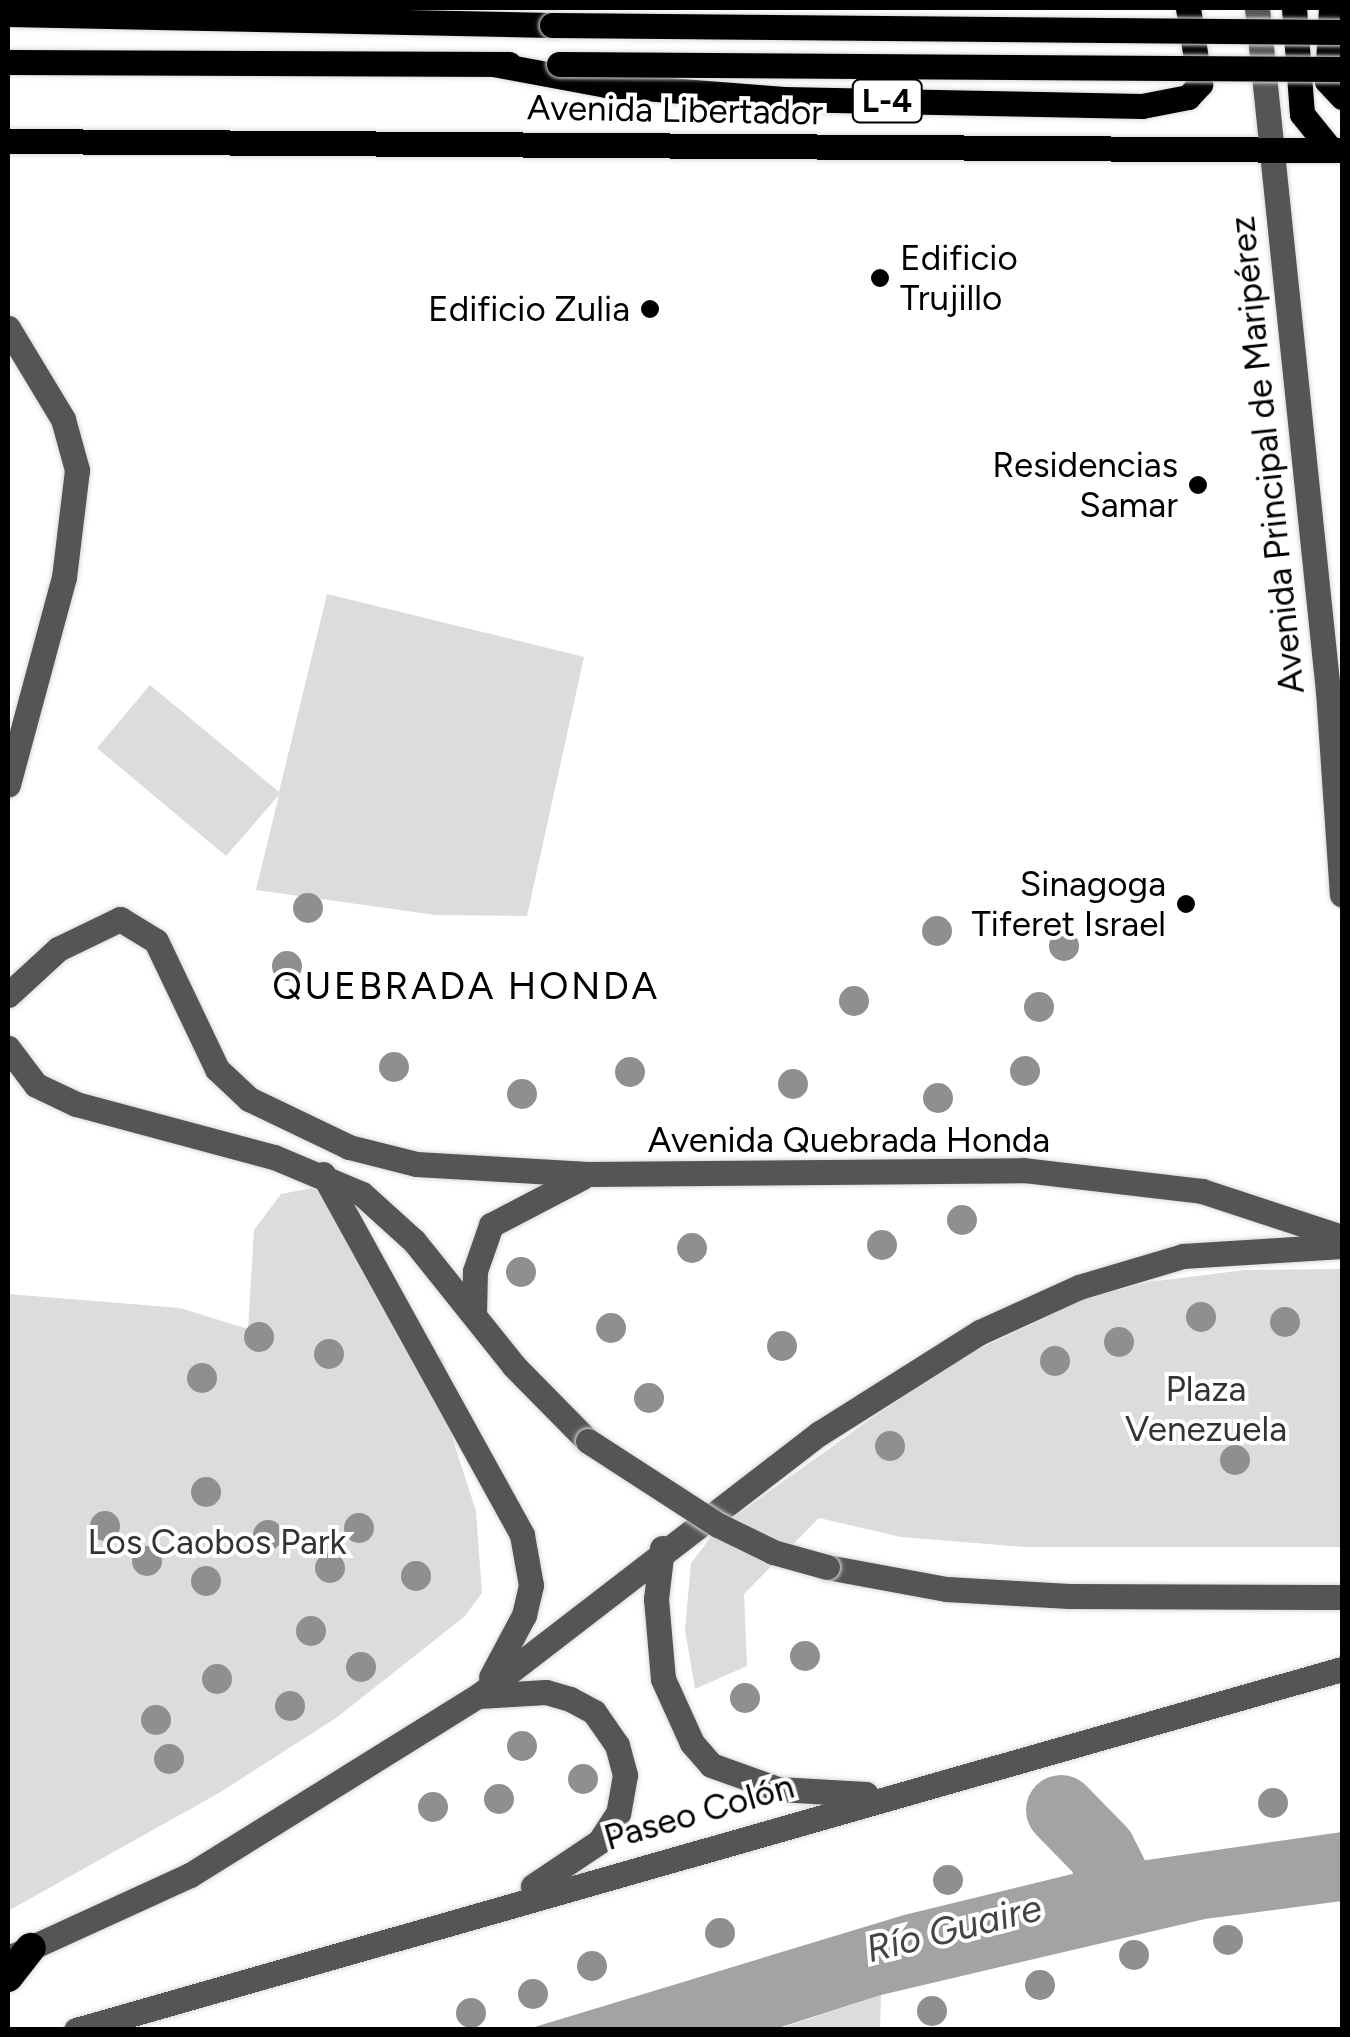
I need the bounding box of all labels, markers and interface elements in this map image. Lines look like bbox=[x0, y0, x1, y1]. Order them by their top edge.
road number: L-4 bbox=[850, 74, 924, 128]
street label: Avenida Libertador bbox=[527, 86, 823, 134]
street label: Avenida Principal de Maripérez bbox=[1221, 214, 1313, 696]
place label: Edificio Trujillo bbox=[900, 237, 1018, 319]
marker: Edificio Trujillo bbox=[869, 267, 891, 289]
place label: Edificio Zulia bbox=[428, 288, 630, 330]
marker: Edificio Zulia bbox=[639, 298, 661, 320]
place label: Residencias Samar bbox=[992, 444, 1178, 526]
marker: Residencias Samar bbox=[1187, 474, 1209, 496]
place label: Sinagoga Tiferet Israel bbox=[972, 863, 1166, 945]
marker: Sinagoga Tiferet Israel bbox=[1175, 893, 1197, 915]
district label: QUEBRADA HONDA bbox=[272, 964, 660, 1010]
street label: Avenida Quebrada Honda bbox=[648, 1119, 1050, 1161]
park label: Plaza Venezuela bbox=[1125, 1368, 1287, 1450]
park label: Los Caobos Park bbox=[87, 1521, 347, 1563]
street label: Paseo Colón bbox=[599, 1765, 799, 1859]
water label: Río Guaire bbox=[862, 1885, 1046, 1973]

